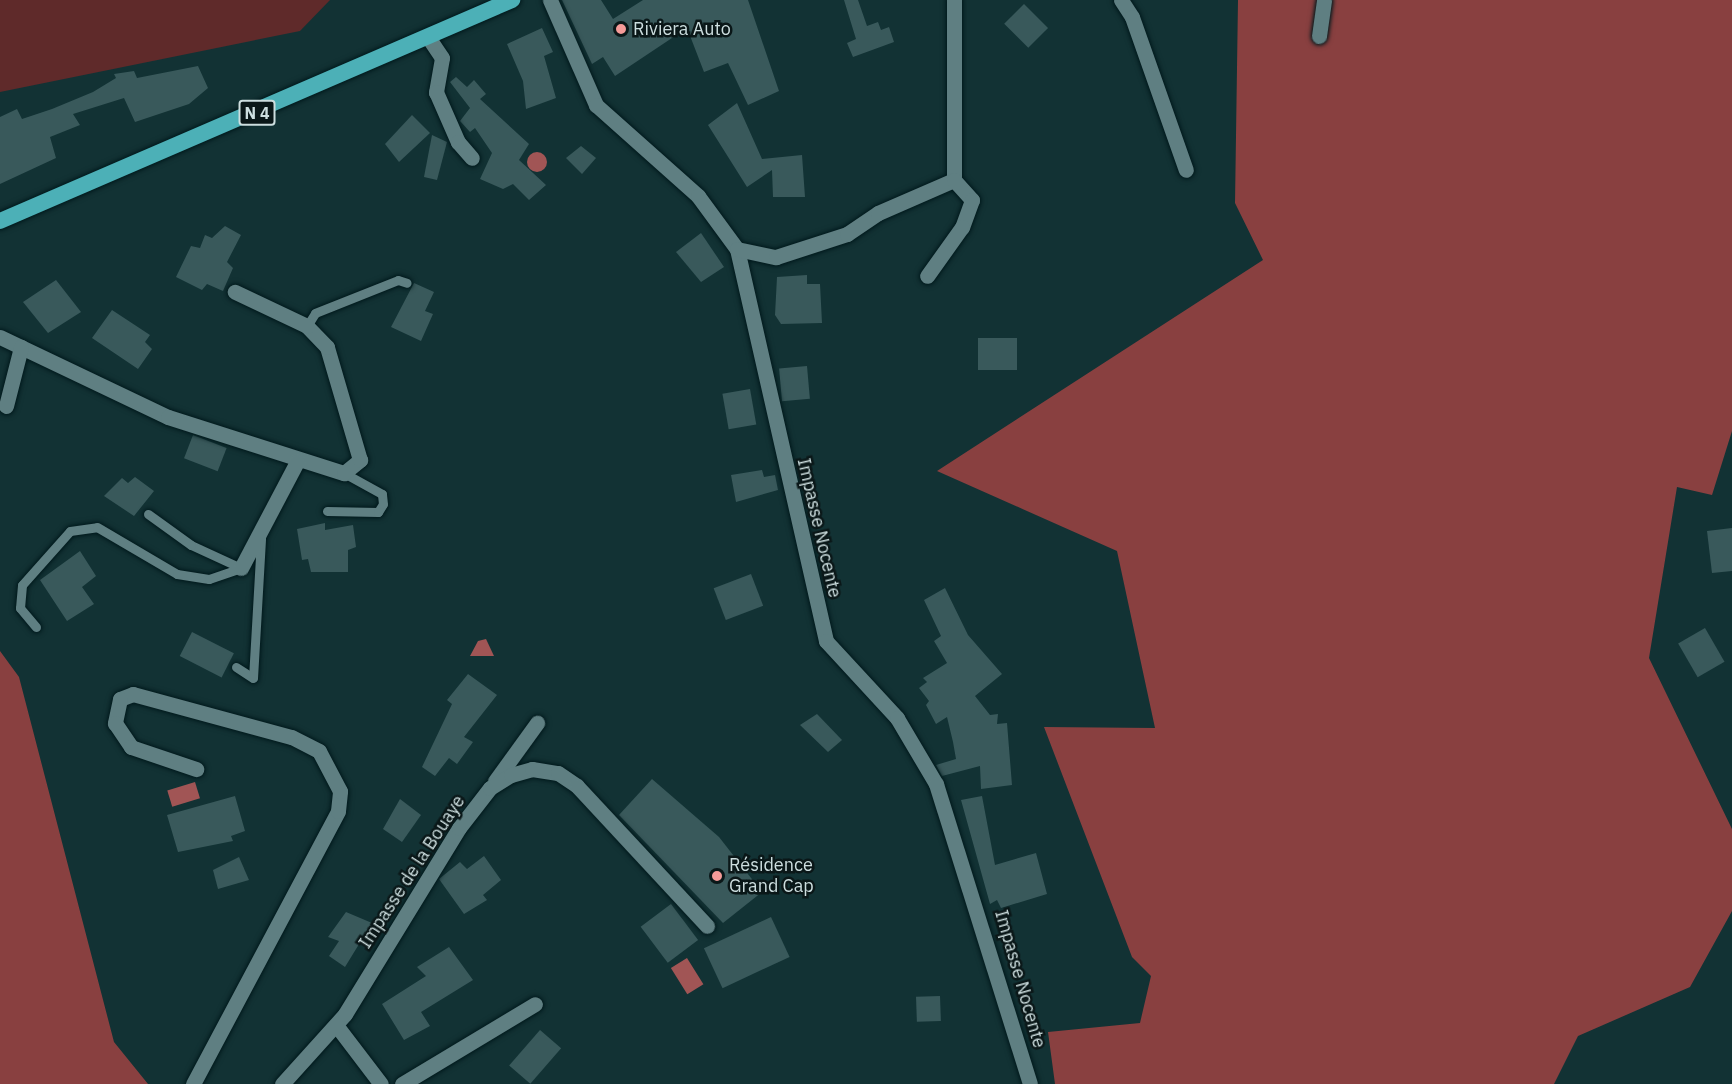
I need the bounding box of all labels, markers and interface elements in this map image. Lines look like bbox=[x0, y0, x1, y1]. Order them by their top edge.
place label: Riviera Auto bbox=[633, 18, 731, 40]
marker: Riviera Auto bbox=[614, 22, 628, 36]
road number: N 4 bbox=[238, 100, 276, 126]
street label: Impasse Nocente bbox=[792, 456, 846, 600]
street label: Impasse de la Bouaye bbox=[354, 791, 470, 953]
place label: Résidence Grand Cap bbox=[729, 855, 814, 898]
marker: Résidence Grand Cap bbox=[710, 869, 724, 883]
street label: Impasse Nocente bbox=[990, 908, 1050, 1050]

